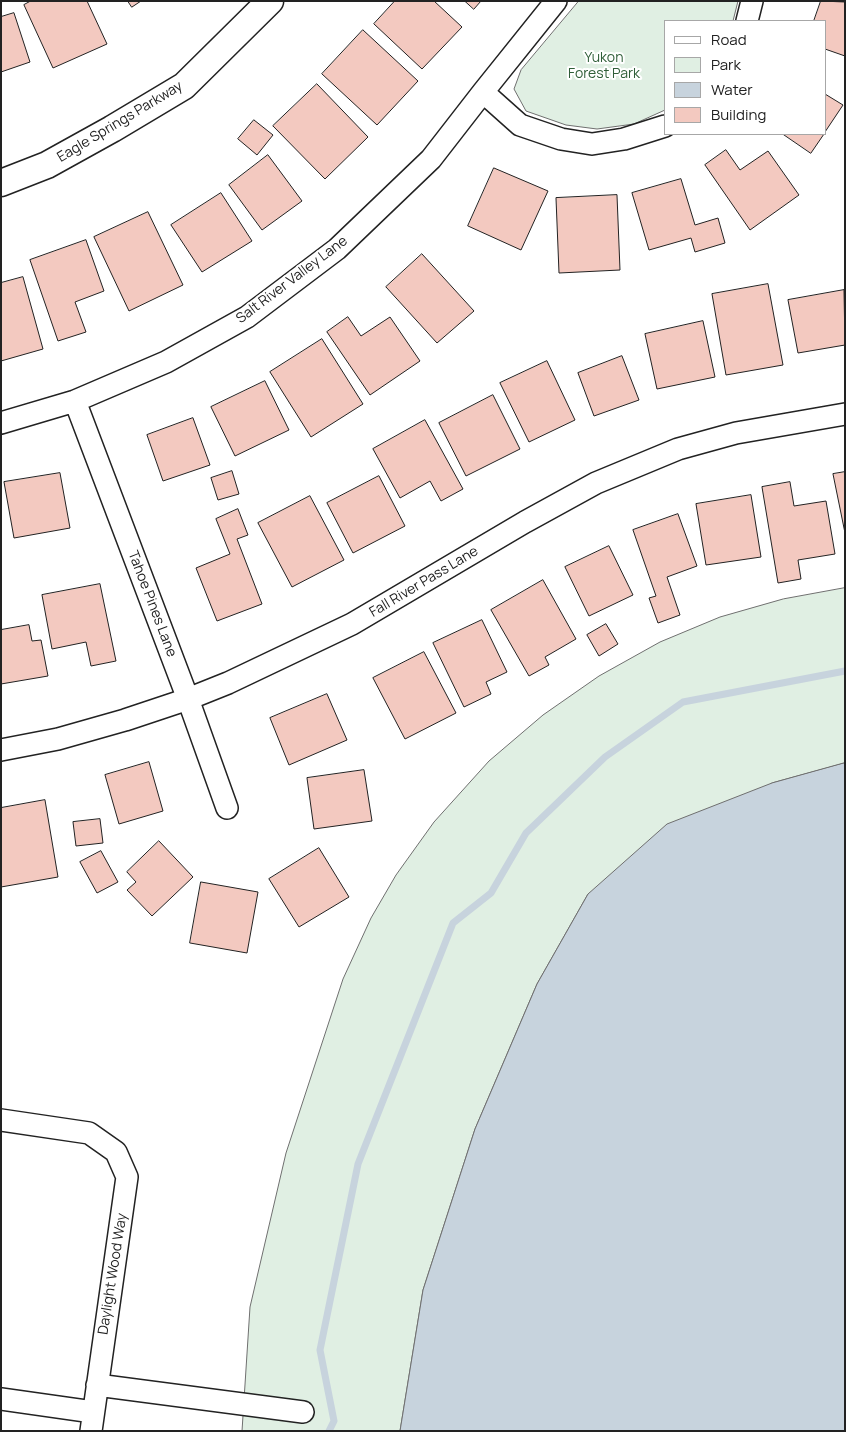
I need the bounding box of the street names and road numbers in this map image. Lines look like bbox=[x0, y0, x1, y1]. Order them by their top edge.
street label: Eagle Springs Parkway bbox=[54, 78, 186, 166]
street label: Salt River Valley Lane bbox=[233, 233, 351, 327]
street label: Fall River Pass Lane bbox=[367, 543, 481, 621]
street label: Tahoe Pines Lane bbox=[124, 549, 180, 659]
street label: Daylight Wood Way bbox=[95, 1212, 131, 1336]

